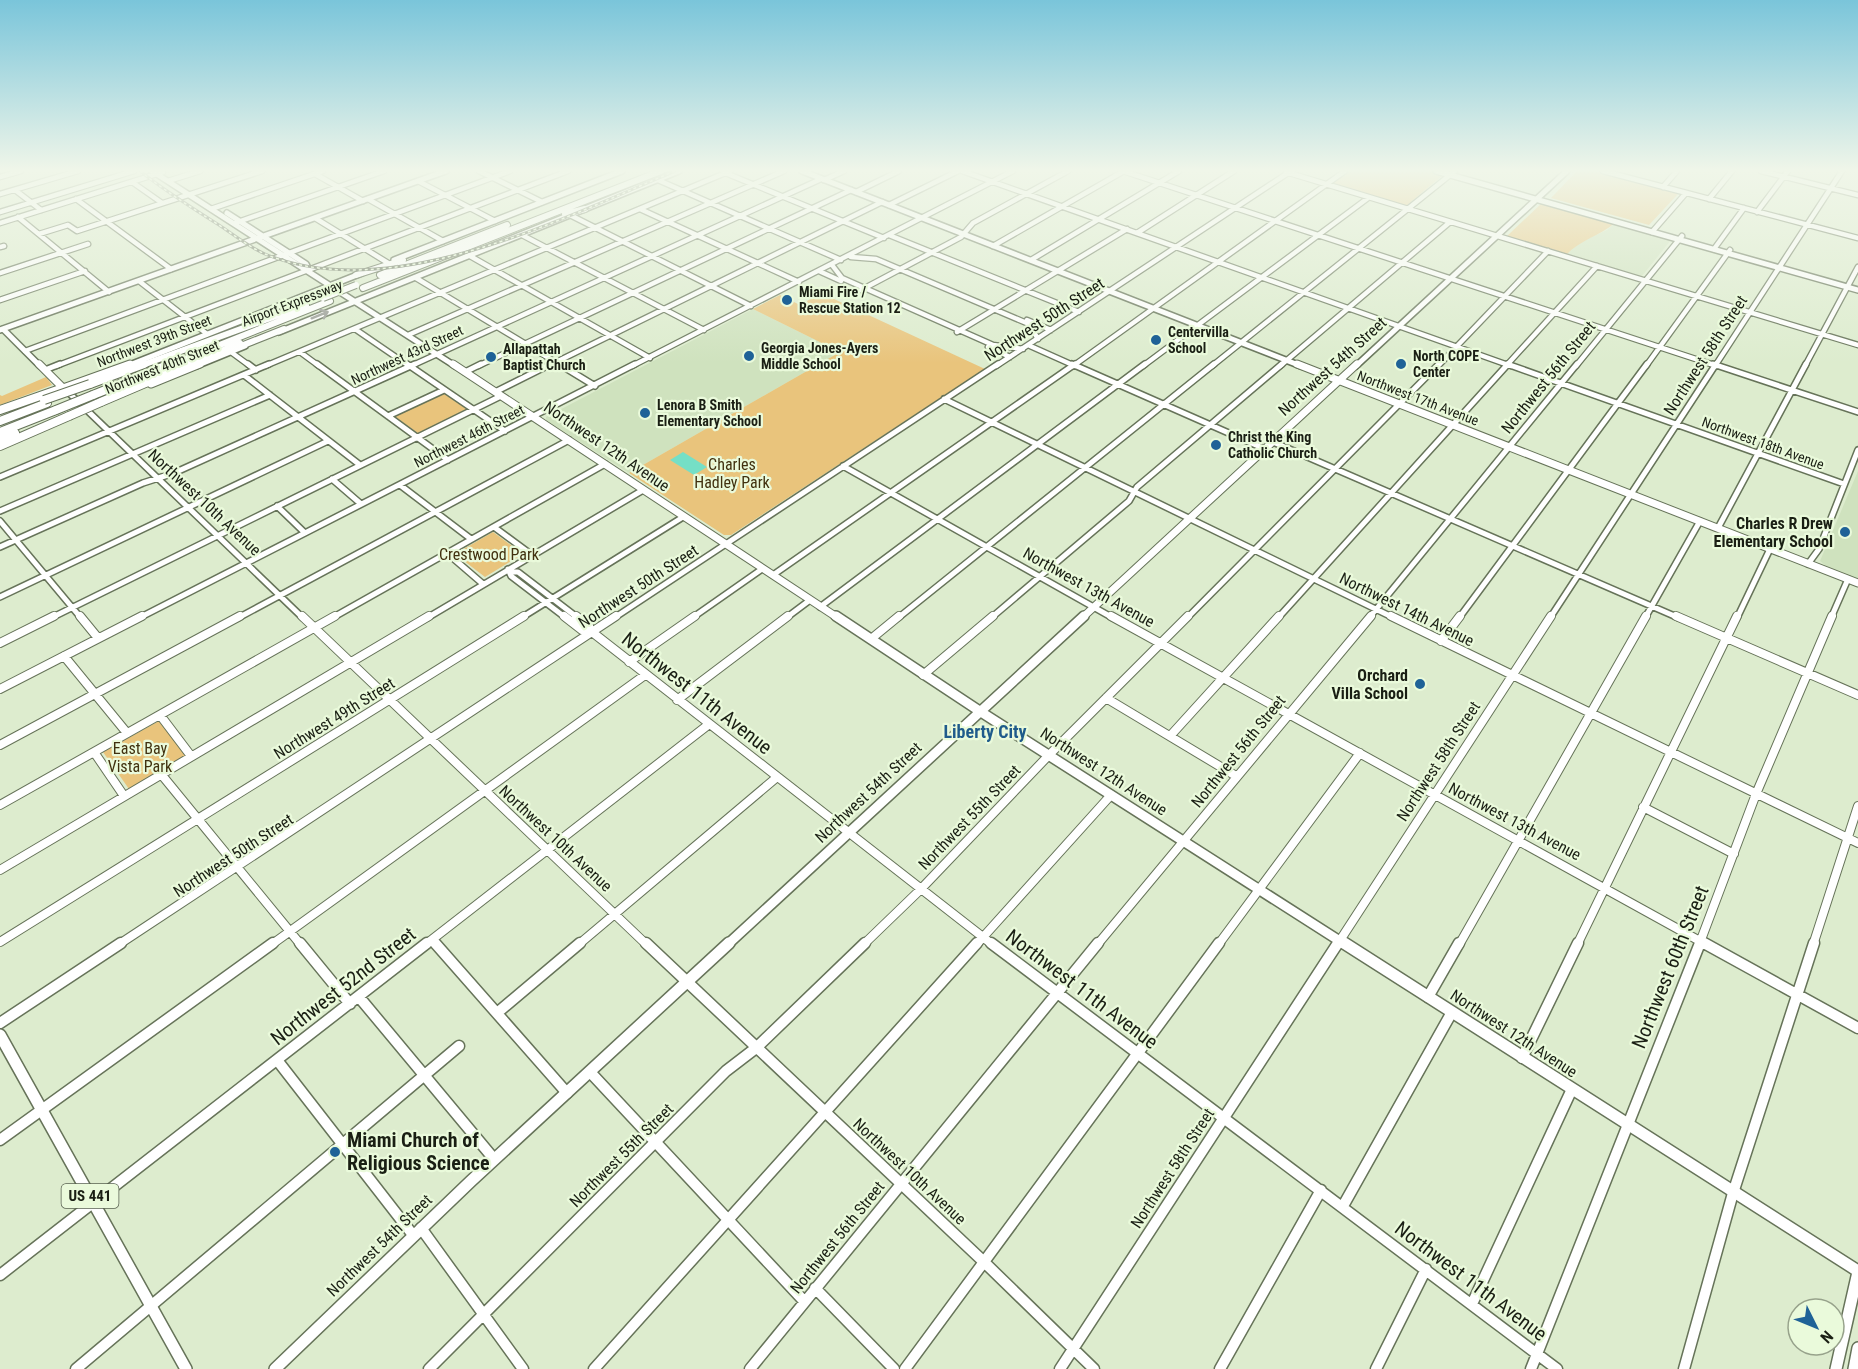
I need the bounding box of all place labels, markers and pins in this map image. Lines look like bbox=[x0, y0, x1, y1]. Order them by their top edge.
place label: Miami Fire / Rescue Station 12 bbox=[799, 284, 901, 316]
marker: Miami Fire / Rescue Station 12 bbox=[780, 293, 794, 307]
place label: Centervilla School bbox=[1168, 324, 1229, 356]
marker: Centervilla School bbox=[1149, 333, 1163, 347]
place label: Georgia Jones-Ayers Middle School bbox=[761, 340, 878, 372]
place label: Allapattah Baptist Church bbox=[503, 341, 586, 373]
place label: North COPE Center bbox=[1413, 348, 1479, 380]
marker: Georgia Jones-Ayers Middle School bbox=[742, 349, 756, 363]
marker: Allapattah Baptist Church bbox=[484, 350, 498, 364]
marker: North COPE Center bbox=[1394, 357, 1408, 371]
place label: Lenora B Smith Elementary School bbox=[657, 397, 762, 429]
marker: Lenora B Smith Elementary School bbox=[638, 406, 652, 420]
place label: Christ the King Catholic Church bbox=[1228, 429, 1317, 461]
marker: Christ the King Catholic Church bbox=[1209, 438, 1223, 452]
place label: Charles R Drew Elementary School bbox=[1714, 514, 1833, 551]
marker: Charles R Drew Elementary School bbox=[1838, 525, 1852, 539]
place label: Orchard Villa School bbox=[1332, 666, 1408, 703]
marker: Orchard Villa School bbox=[1413, 677, 1427, 691]
place label: Miami Church of Religious Science bbox=[347, 1128, 490, 1175]
marker: Miami Church of Religious Science bbox=[328, 1145, 342, 1159]

